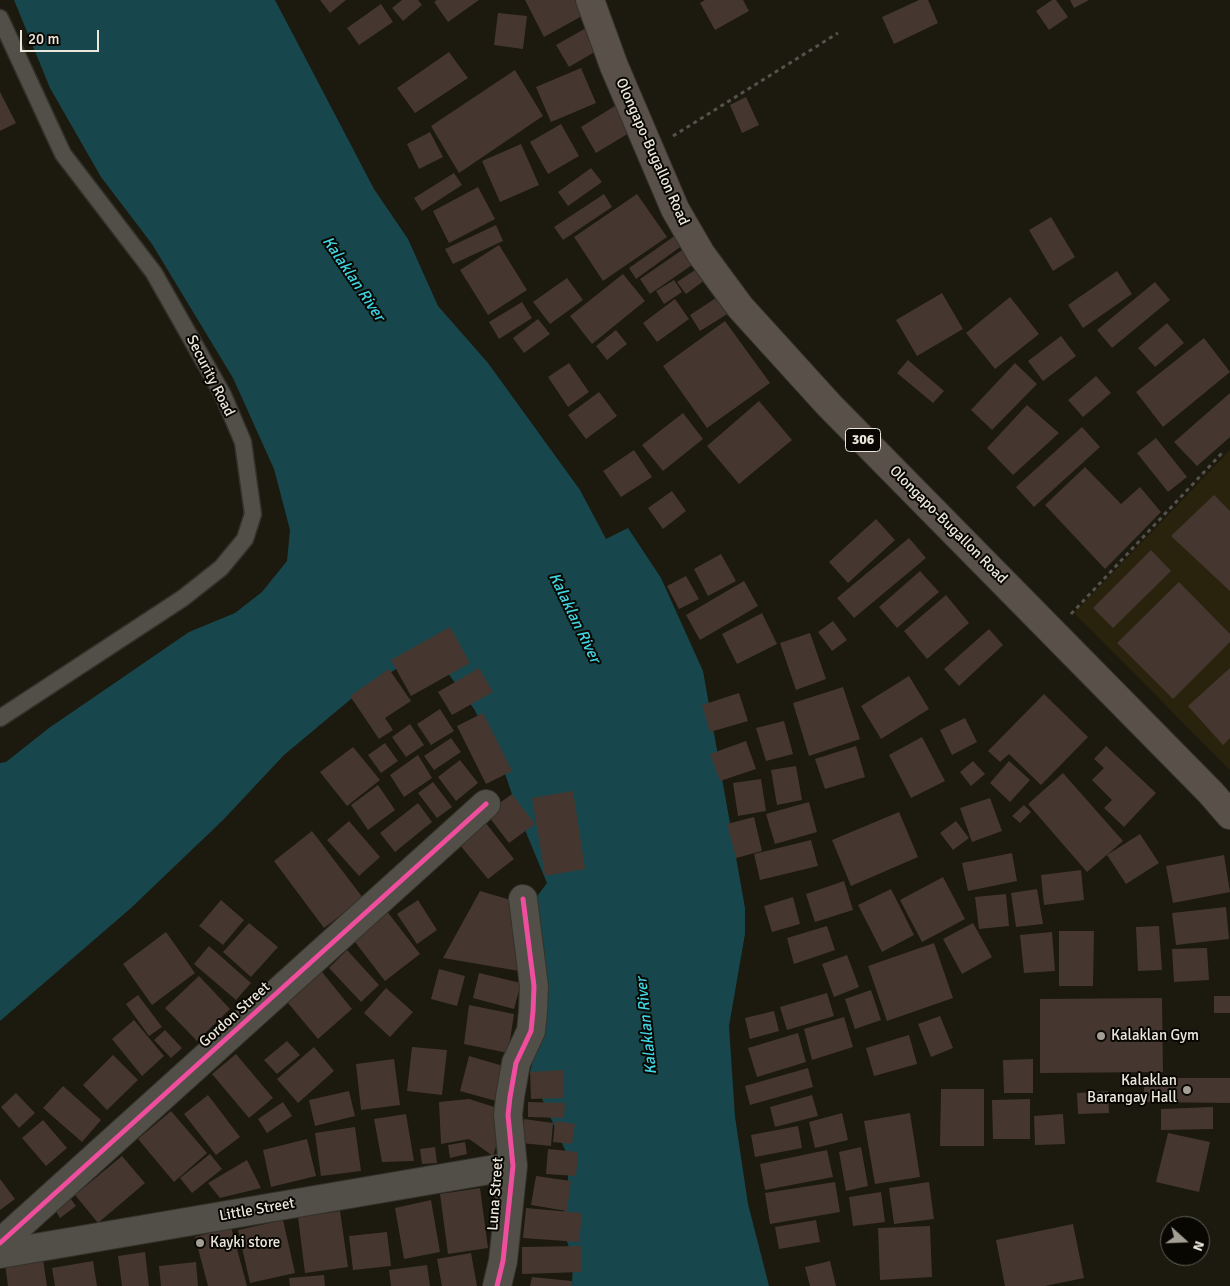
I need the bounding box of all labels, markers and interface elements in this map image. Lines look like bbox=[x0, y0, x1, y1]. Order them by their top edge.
scale bar bbox=[22, 20, 101, 52]
text: 20 m bbox=[28, 30, 59, 48]
street label: Olongapo-Bugallon Road bbox=[611, 76, 693, 228]
water label: Kalaklan River bbox=[318, 233, 388, 325]
street label: Security Road bbox=[182, 332, 238, 420]
road number: 306 bbox=[846, 428, 880, 452]
street label: Olongapo-Bugallon Road bbox=[885, 462, 1011, 588]
water label: Kalaklan River bbox=[544, 570, 604, 666]
water label: Kalaklan River bbox=[632, 976, 662, 1076]
street label: Gordon Street bbox=[196, 978, 274, 1052]
place label: Kalaklan Gym bbox=[1111, 1027, 1199, 1045]
marker: Kalaklan Gym bbox=[1095, 1030, 1107, 1042]
place label: Kalaklan Barangay Hall bbox=[1087, 1072, 1177, 1107]
marker: Kalaklan Barangay Hall bbox=[1181, 1084, 1193, 1096]
street label: Luna Street bbox=[484, 1157, 508, 1231]
street label: Little Street bbox=[218, 1195, 296, 1225]
north arrow bbox=[1160, 1216, 1210, 1266]
place label: Kayki store bbox=[210, 1234, 280, 1252]
marker: Kayki store bbox=[194, 1237, 206, 1249]
text: N bbox=[1189, 1238, 1208, 1253]

